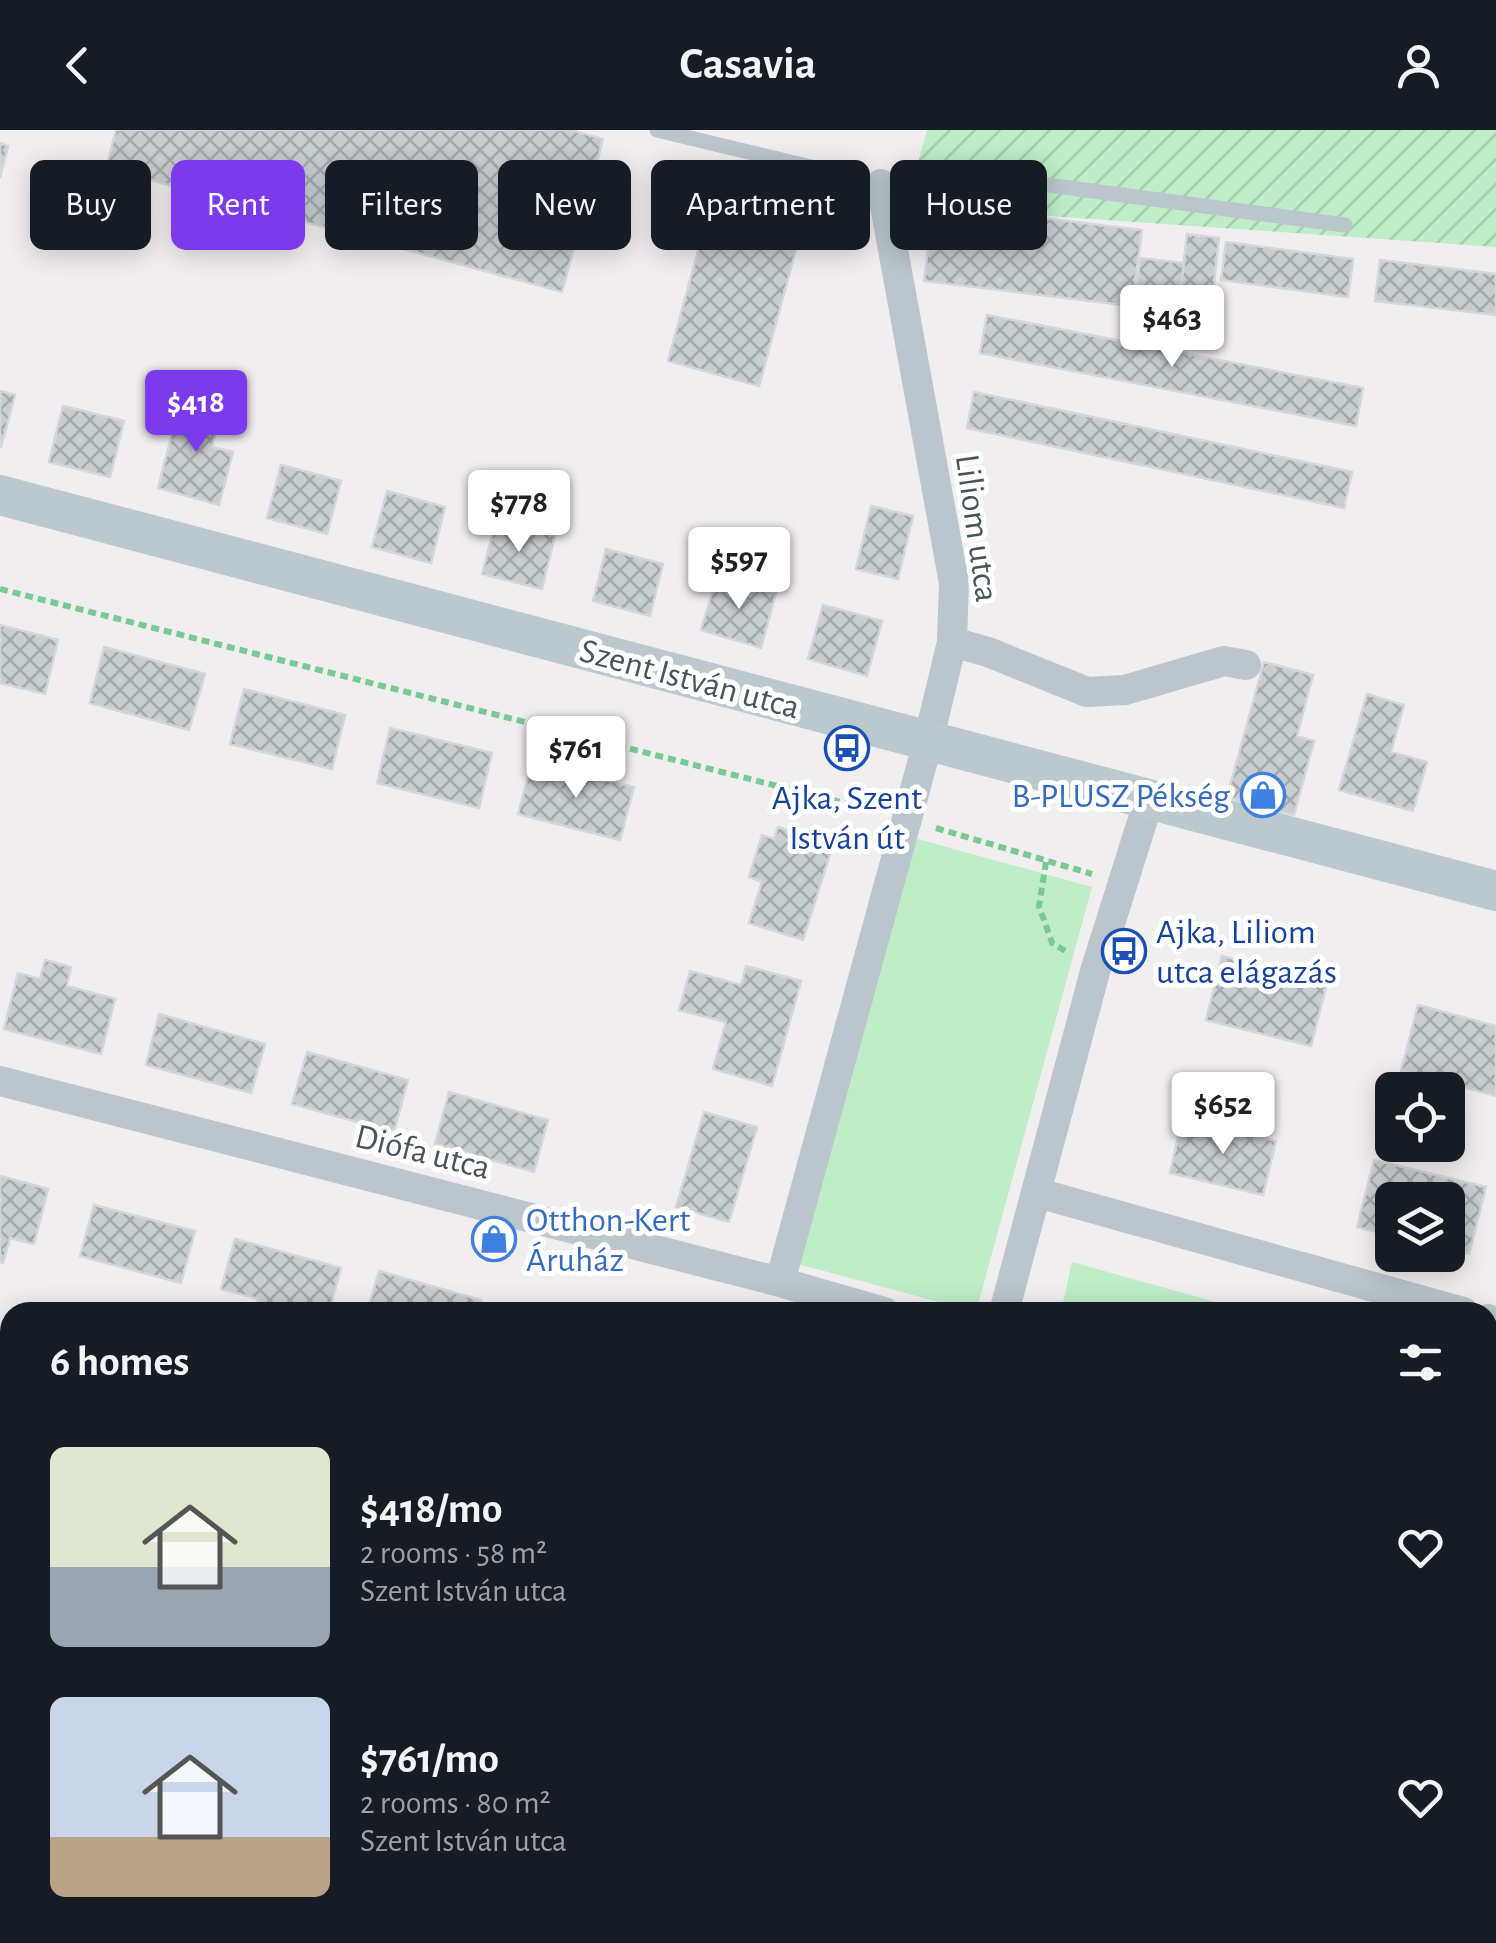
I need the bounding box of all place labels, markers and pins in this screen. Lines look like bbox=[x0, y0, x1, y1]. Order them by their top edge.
pin: $463 bbox=[1113, 285, 1231, 370]
pin: $418 bbox=[137, 370, 255, 455]
pin: $778 bbox=[460, 470, 578, 555]
pin: $597 bbox=[680, 527, 798, 612]
pin: $761 bbox=[517, 716, 635, 801]
bus stop icon: Ajka, Szent István út bbox=[824, 725, 870, 771]
shop icon: B-PLUSZ Pékség bbox=[1240, 772, 1286, 818]
place label: B-PLUSZ Pékség bbox=[1011, 779, 1230, 814]
place label: Ajka, Szent István út bbox=[772, 781, 922, 856]
place label: Ajka, Liliom utca elágazás bbox=[1156, 915, 1337, 990]
bus stop icon: Ajka, Liliom utca elágazás bbox=[1101, 928, 1147, 974]
pin: $652 bbox=[1164, 1072, 1282, 1157]
place label: Otthon-Kert Áruház bbox=[526, 1203, 690, 1278]
shop icon: Otthon-Kert Áruház bbox=[471, 1216, 517, 1262]

